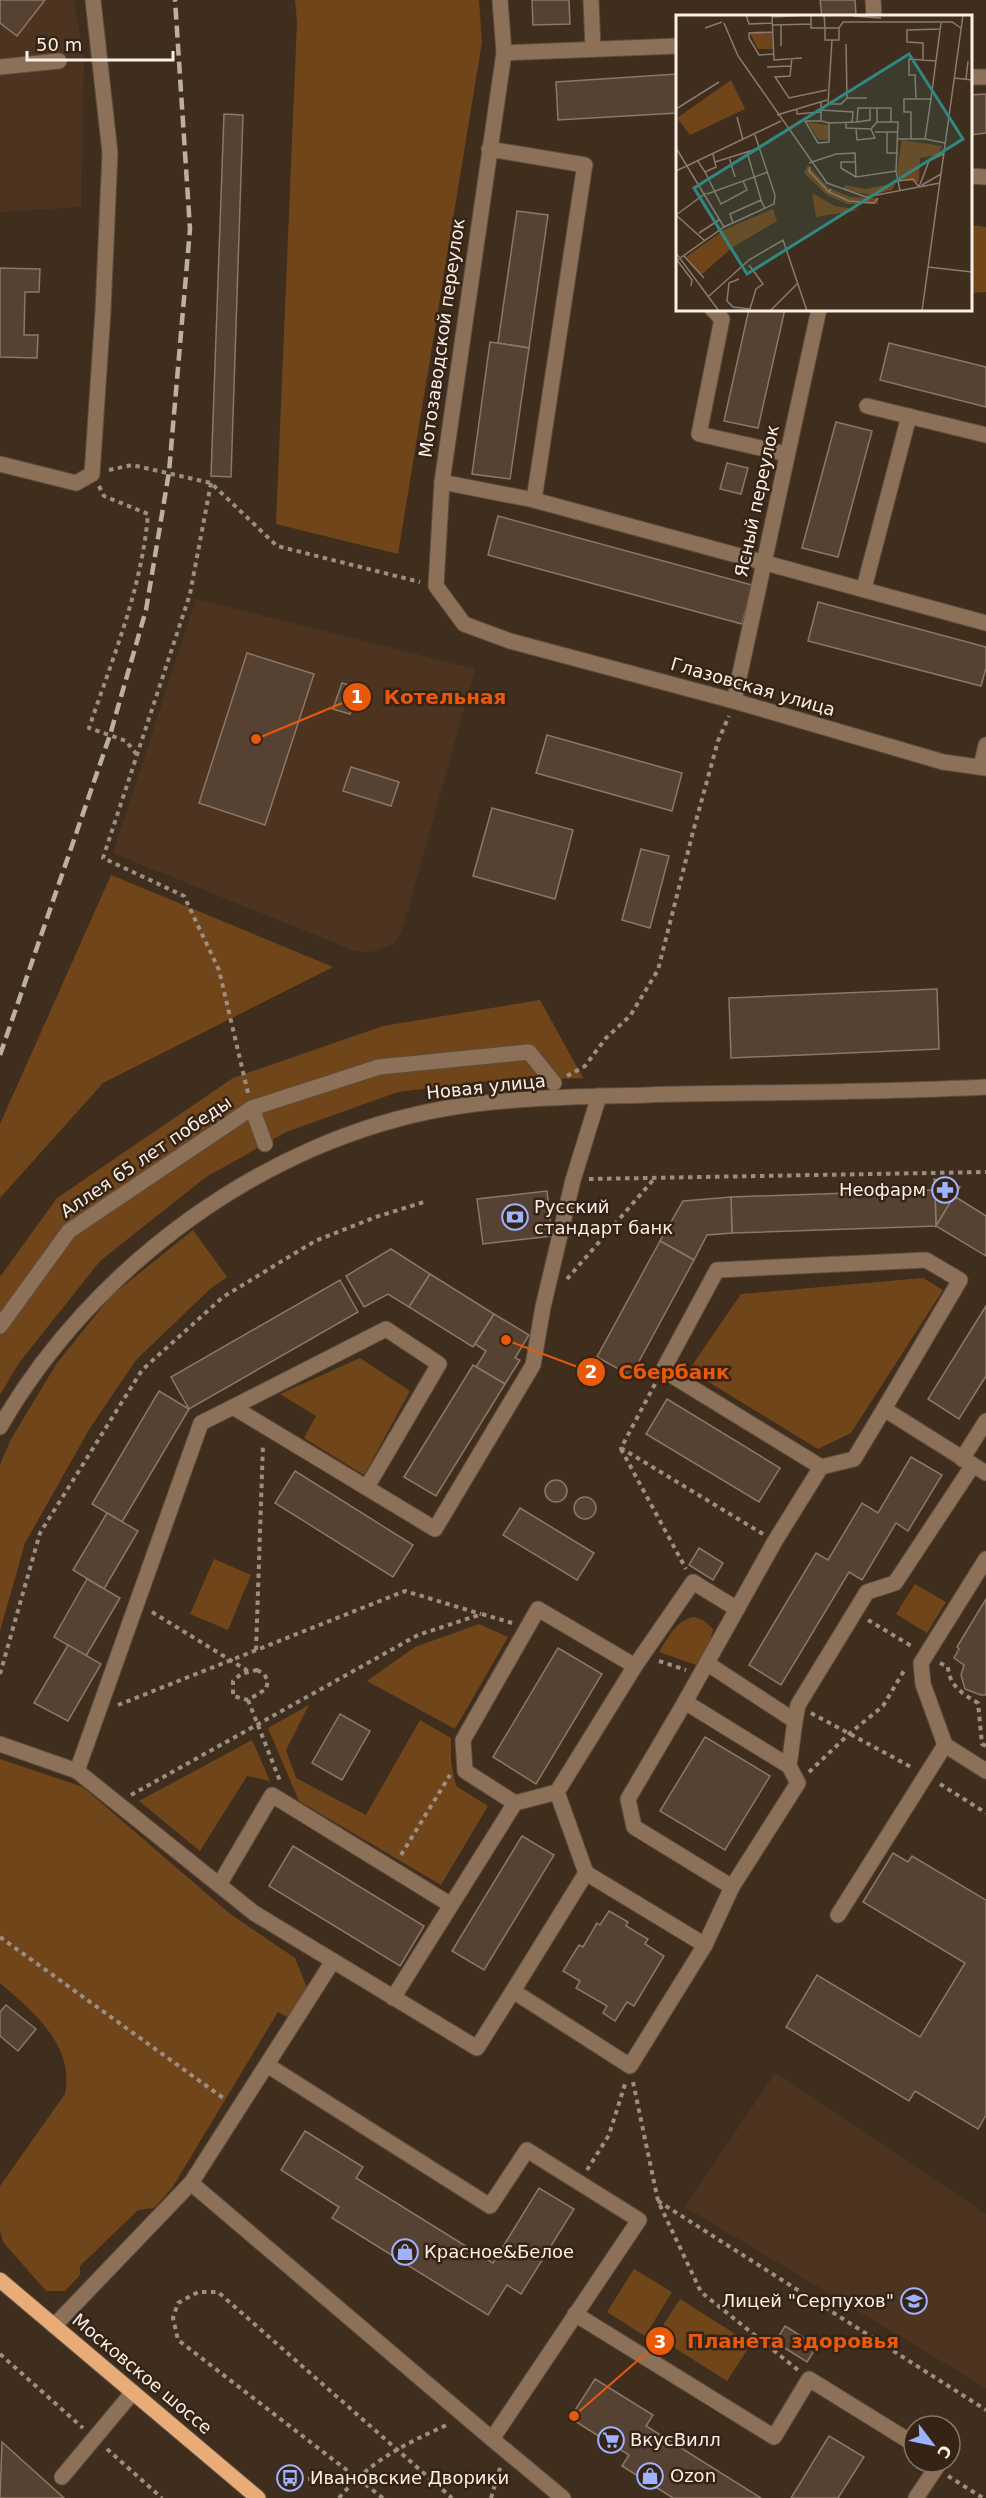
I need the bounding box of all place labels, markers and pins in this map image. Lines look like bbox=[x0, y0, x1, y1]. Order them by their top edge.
callout: Котельная bbox=[342, 678, 518, 716]
pharmacy icon: Неофарм bbox=[930, 1175, 960, 1205]
place label: Неофарм bbox=[839, 1179, 926, 1200]
place label: Русский стандарт банк bbox=[534, 1196, 673, 1238]
bank icon: Русский стандарт банк bbox=[500, 1202, 530, 1232]
callout: Сбербанк bbox=[576, 1353, 741, 1391]
shop icon: Красное&Белое bbox=[390, 2237, 420, 2267]
place label: Красное&Белое bbox=[424, 2241, 574, 2262]
school or university icon: Лицей "Серпухов" bbox=[899, 2286, 929, 2316]
place label: Лицей "Серпухов" bbox=[722, 2290, 894, 2311]
callout: Планета здоровья bbox=[645, 2322, 911, 2360]
supermarket icon: ВкусВилл bbox=[596, 2425, 626, 2455]
place label: ВкусВилл bbox=[630, 2429, 721, 2450]
shop icon: Ozon bbox=[635, 2461, 665, 2491]
bus stop icon: Ивановские Дворики bbox=[275, 2463, 305, 2493]
place label: Ozon bbox=[670, 2465, 716, 2486]
place label: Ивановские Дворики bbox=[310, 2467, 509, 2488]

